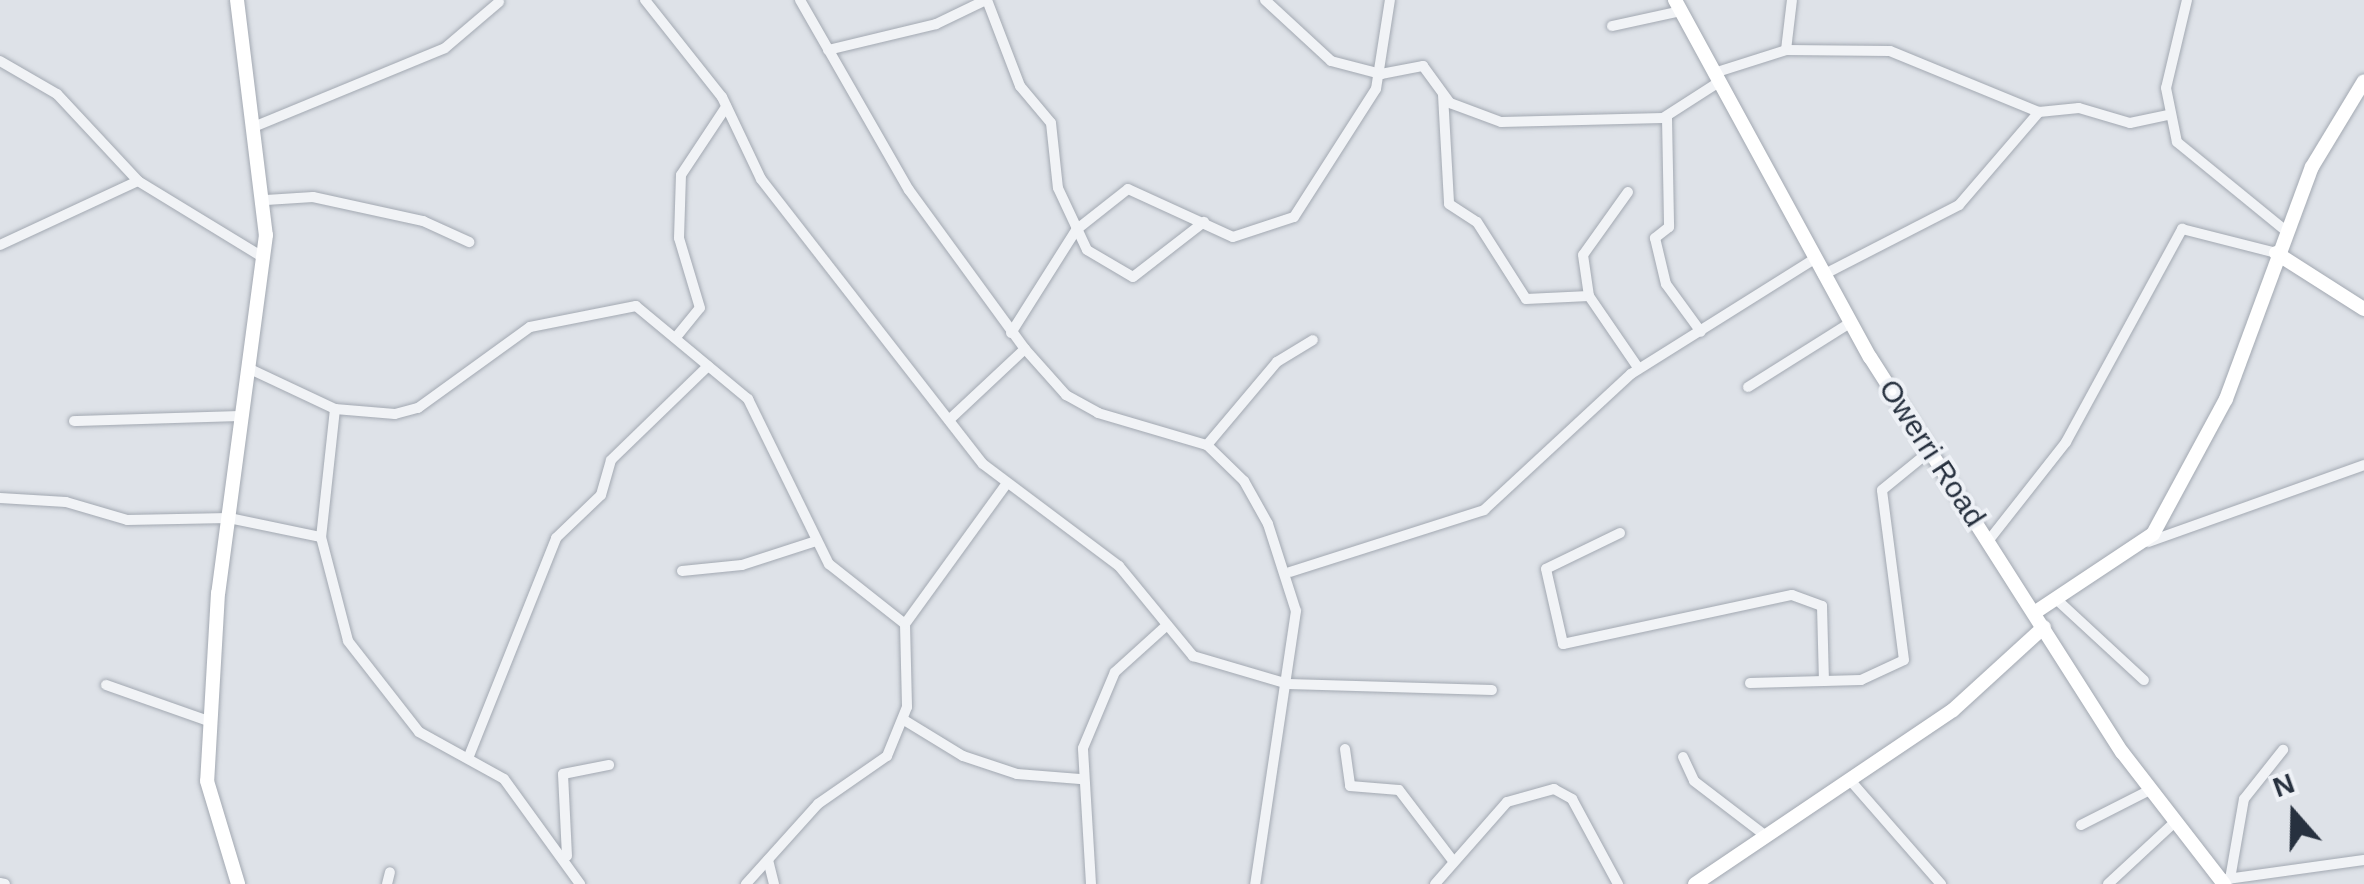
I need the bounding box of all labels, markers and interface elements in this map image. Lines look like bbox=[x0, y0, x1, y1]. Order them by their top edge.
street label: Owerri Road bbox=[1871, 373, 1993, 533]
north arrow bbox=[2244, 764, 2344, 864]
text: N bbox=[2269, 767, 2298, 803]

